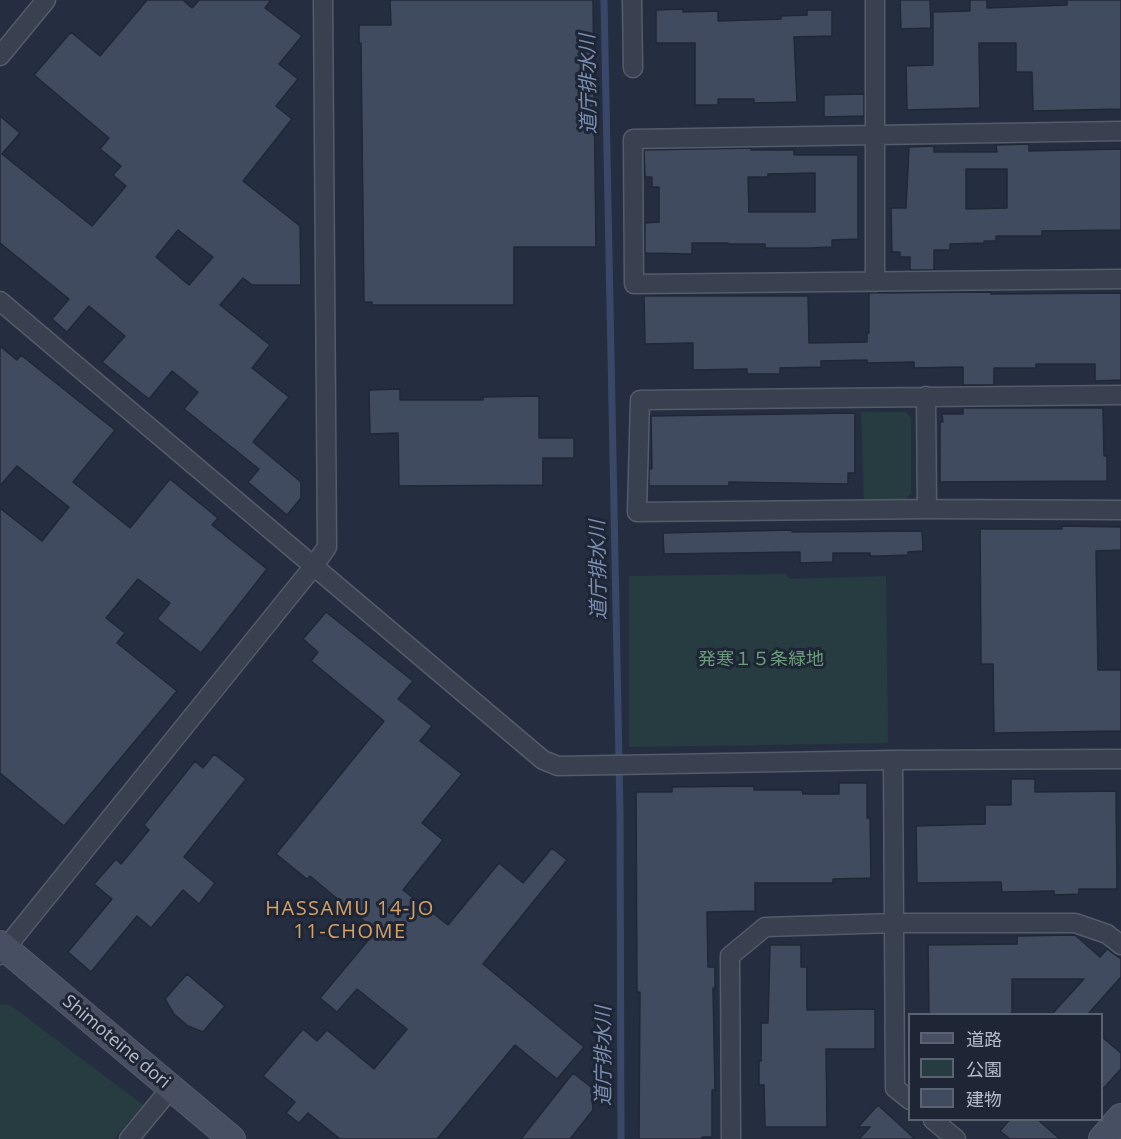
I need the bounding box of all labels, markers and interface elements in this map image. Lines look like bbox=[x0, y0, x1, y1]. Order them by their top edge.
water label: 道庁排水川 bbox=[576, 34, 602, 134]
water label: 道庁排水川 bbox=[586, 520, 612, 620]
park label: 発寒１５条緑地 bbox=[698, 649, 824, 671]
district label: HASSAMU 14-JO 11-CHOME bbox=[265, 897, 435, 944]
street label: Shimoteine dori bbox=[58, 991, 174, 1093]
water label: 道庁排水川 bbox=[592, 1006, 616, 1106]
legend bbox=[908, 1013, 1103, 1121]
text: 道路 bbox=[966, 1027, 1002, 1051]
text: 公園 bbox=[966, 1057, 1002, 1081]
text: 建物 bbox=[966, 1087, 1002, 1111]

